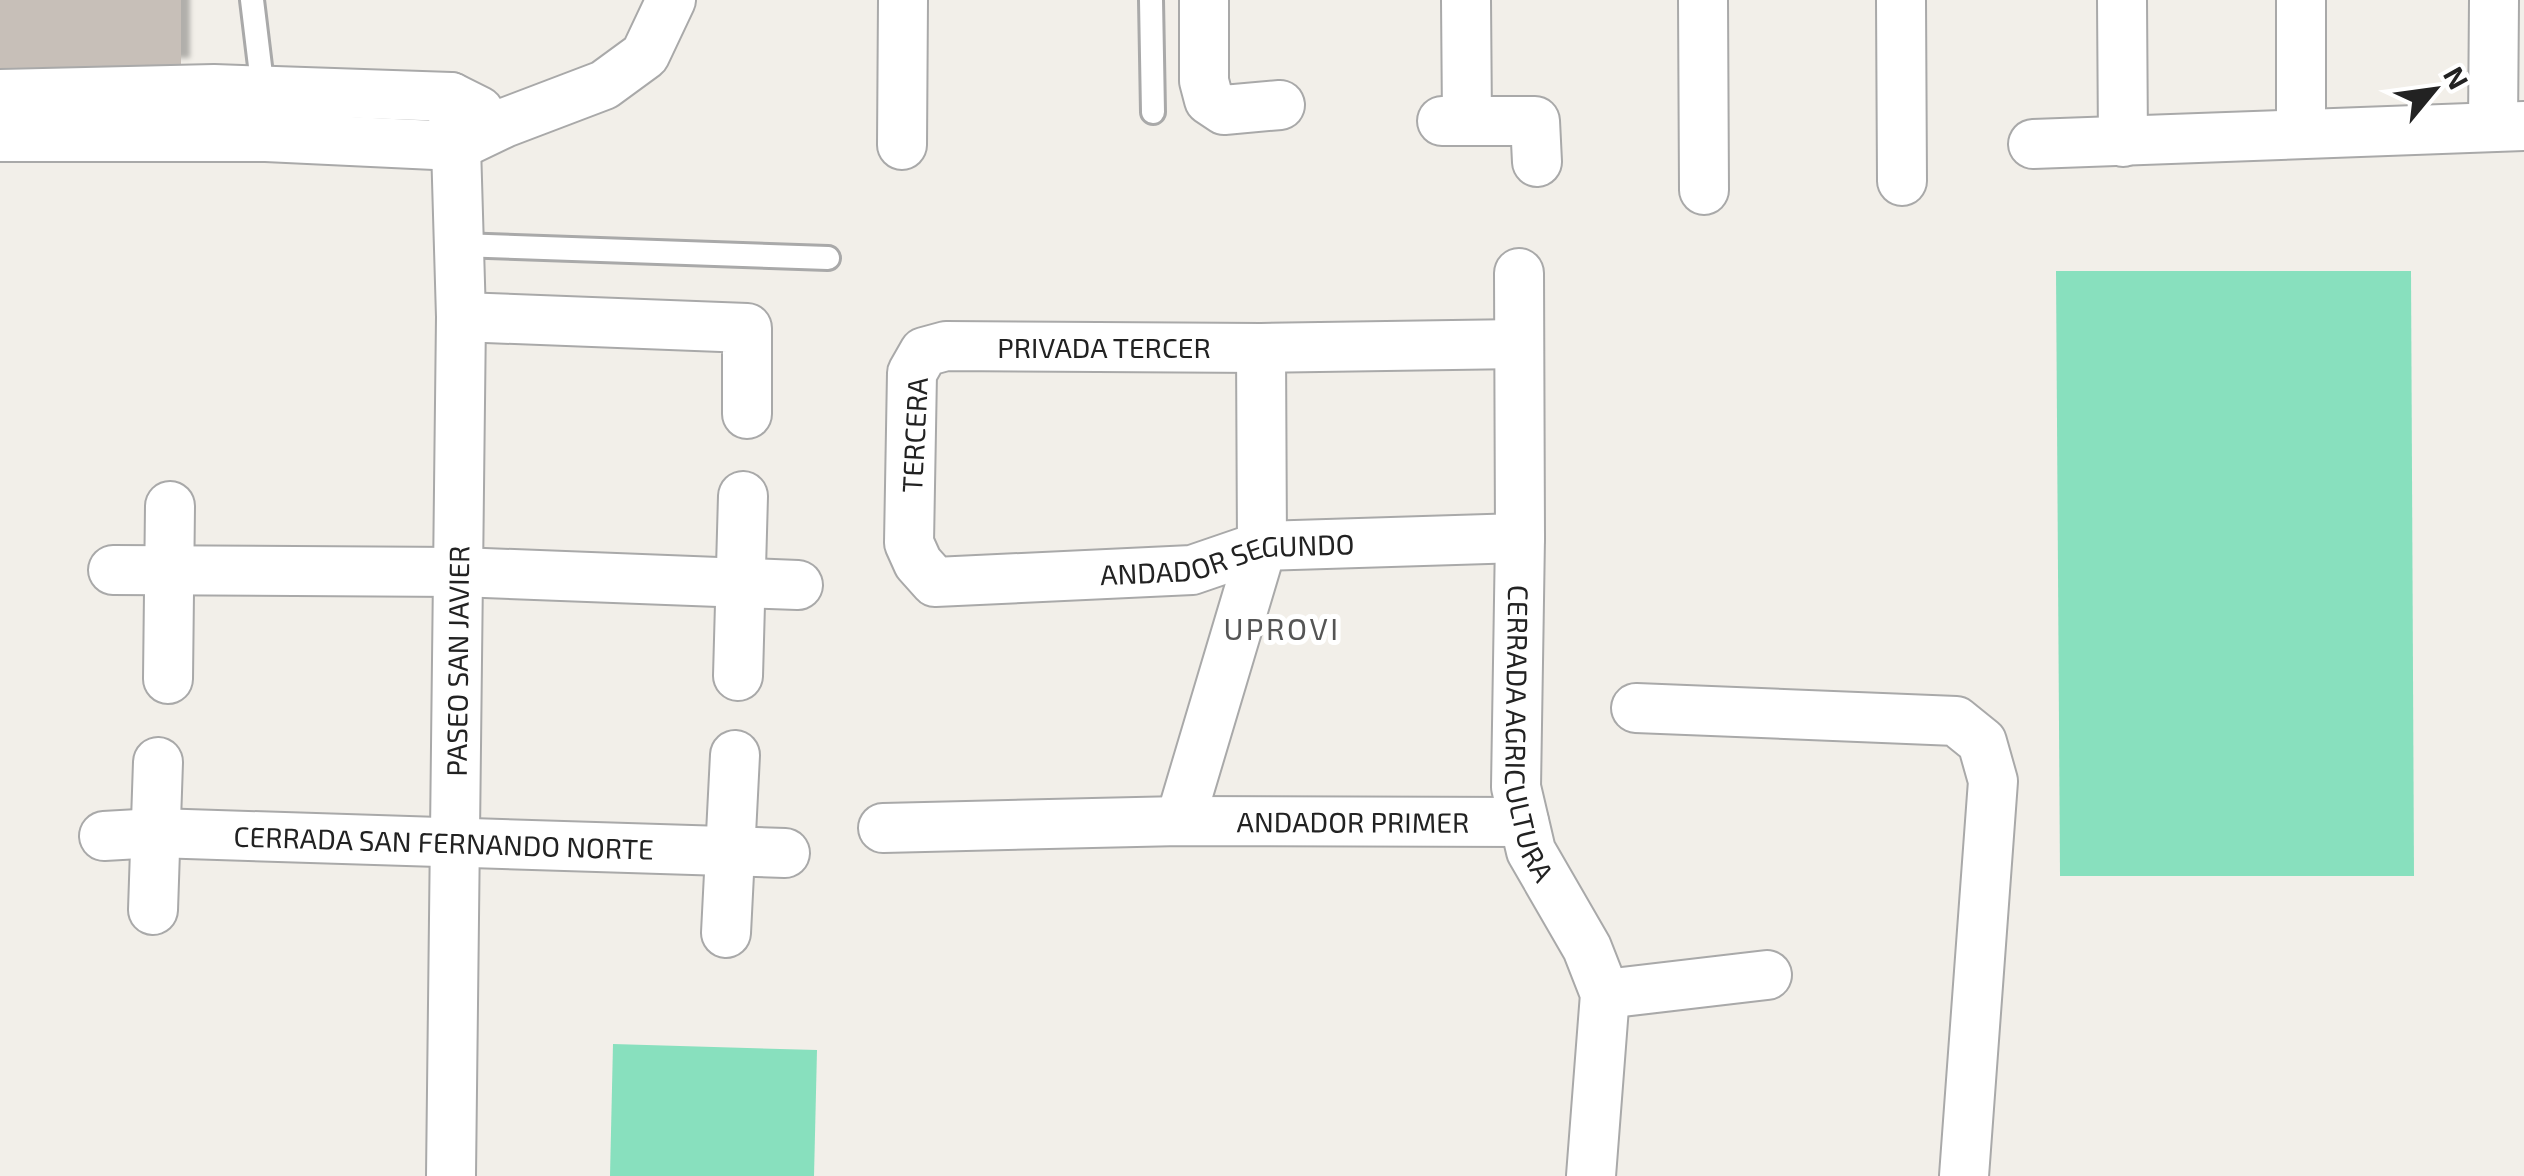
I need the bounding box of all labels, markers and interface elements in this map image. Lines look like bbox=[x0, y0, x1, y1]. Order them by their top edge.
north arrow bbox=[2384, 40, 2484, 140]
text: N bbox=[2437, 60, 2477, 94]
street label: PRIVADA TERCER bbox=[997, 330, 1211, 364]
street label: TERCERA bbox=[894, 376, 934, 494]
street label: ANDADOR SEGUNDO bbox=[1099, 526, 1355, 591]
street label: PASEO SAN JAVIER bbox=[439, 545, 475, 777]
street label: CERRADA AGRICULTURA bbox=[1499, 585, 1562, 888]
district label: UPROVI bbox=[1223, 610, 1341, 646]
street label: ANDADOR PRIMER bbox=[1237, 804, 1469, 839]
street label: CERRADA SAN FERNANDO NORTE bbox=[233, 818, 654, 866]

